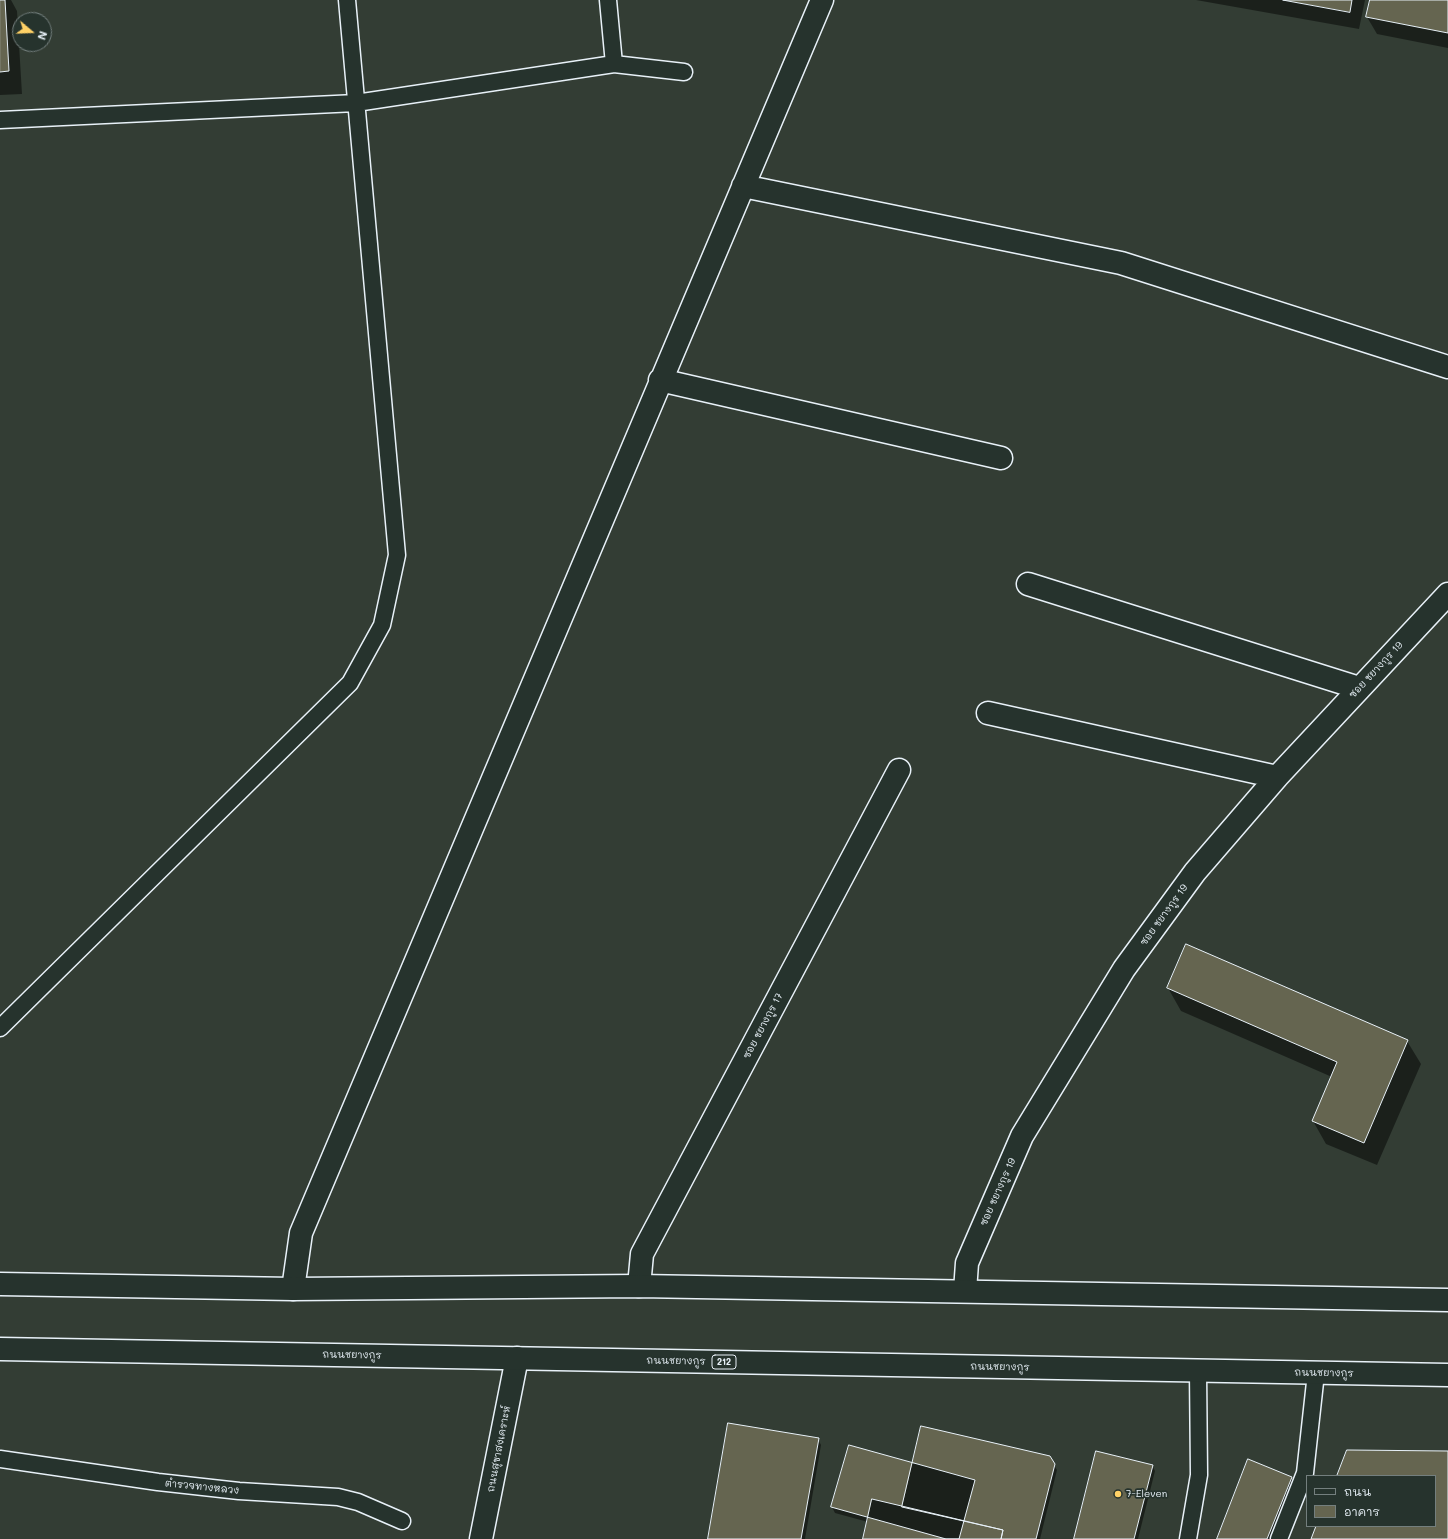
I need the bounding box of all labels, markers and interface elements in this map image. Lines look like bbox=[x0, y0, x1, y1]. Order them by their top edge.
north arrow bbox=[12, 12, 52, 52]
text: N bbox=[34, 29, 51, 42]
street label: ซอย ชยางกูร 19 bbox=[1347, 639, 1405, 701]
street label: ซอย ชยางกูร 19 bbox=[1138, 882, 1190, 948]
street label: ซอย ชยางกูร 17 bbox=[741, 991, 785, 1061]
street label: ซอย ชยางกูร 19 bbox=[978, 1156, 1018, 1228]
street label: ถนนชยางกูร bbox=[322, 1348, 382, 1362]
street label: ถนนชยางกูร bbox=[646, 1354, 706, 1368]
road number: 212 bbox=[712, 1355, 736, 1369]
street label: ถนนชยางกูร bbox=[970, 1360, 1030, 1374]
street label: ถนนชยางกูร bbox=[1294, 1366, 1354, 1380]
street label: ถนนสุขาสงเคราะห์ bbox=[485, 1405, 513, 1493]
legend bbox=[1306, 1475, 1436, 1527]
street label: ตำรวจทางหลวง bbox=[164, 1477, 240, 1497]
text: ถนน bbox=[1344, 1483, 1371, 1499]
place label: 7-Eleven bbox=[1126, 1488, 1167, 1500]
marker: 7-Eleven bbox=[1113, 1489, 1123, 1499]
text: อาคาร bbox=[1344, 1503, 1380, 1519]

